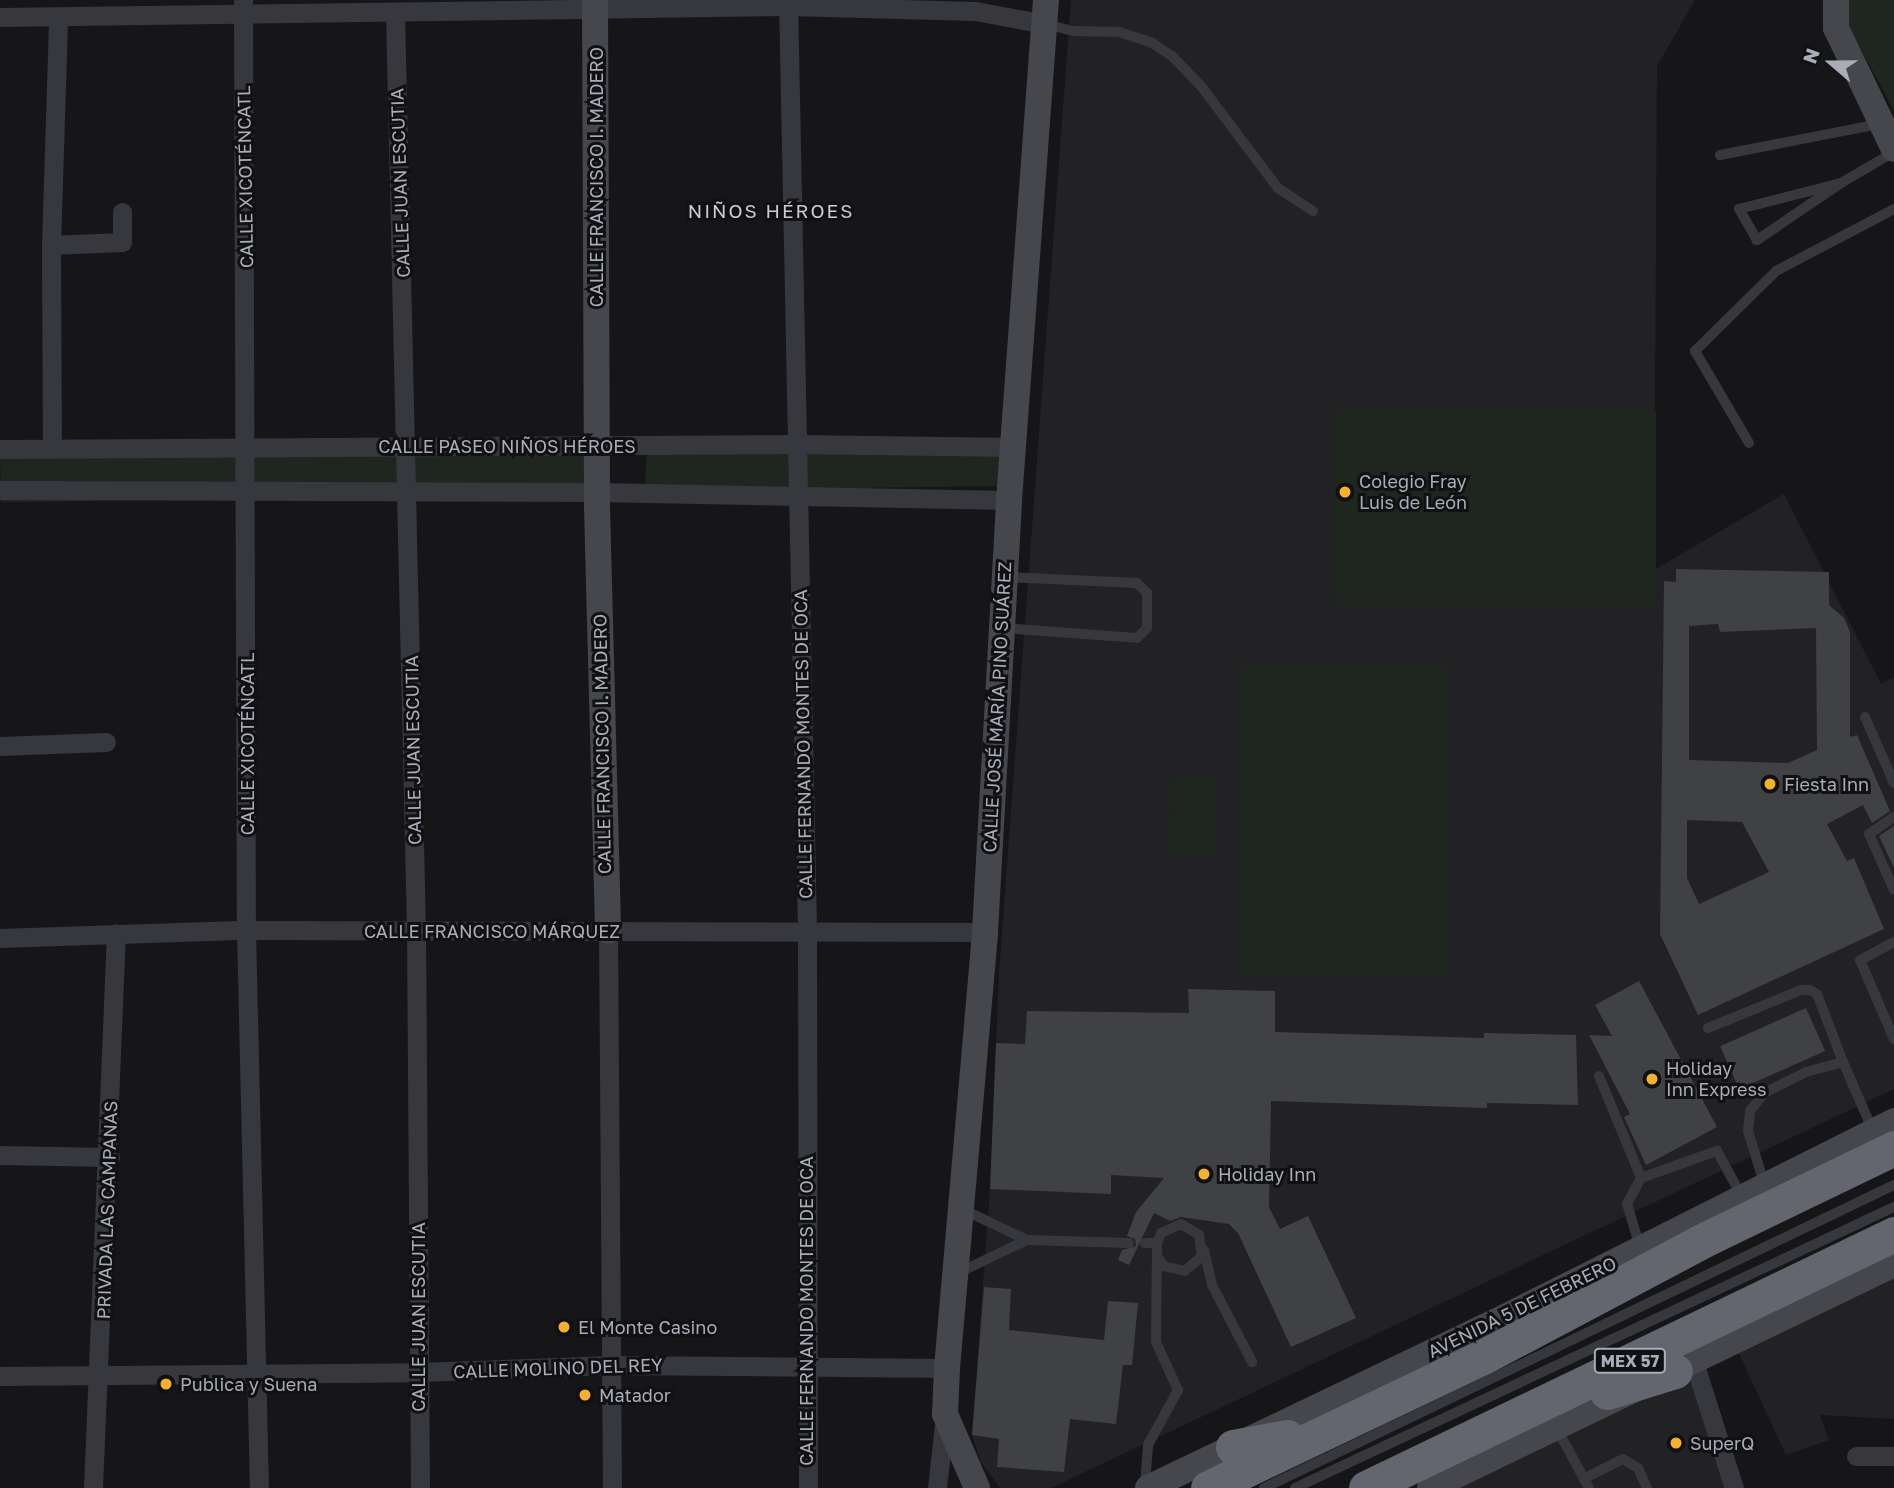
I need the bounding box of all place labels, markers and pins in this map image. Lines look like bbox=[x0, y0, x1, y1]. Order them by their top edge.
place label: Colegio Fray Luis de León bbox=[1359, 471, 1467, 514]
marker: Colegio Fray Luis de León bbox=[1337, 484, 1353, 500]
place label: Fiesta Inn bbox=[1784, 773, 1869, 795]
marker: Fiesta Inn bbox=[1762, 776, 1778, 792]
place label: Holiday Inn Express bbox=[1666, 1058, 1767, 1100]
marker: Holiday Inn Express bbox=[1644, 1071, 1660, 1087]
place label: Holiday Inn bbox=[1218, 1163, 1316, 1185]
marker: Holiday Inn bbox=[1196, 1166, 1212, 1182]
place label: El Monte Casino bbox=[578, 1316, 717, 1338]
marker: El Monte Casino bbox=[556, 1319, 572, 1335]
place label: Publica y Suena bbox=[180, 1373, 317, 1395]
marker: Publica y Suena bbox=[158, 1376, 174, 1392]
place label: Matador bbox=[599, 1384, 671, 1406]
marker: Matador bbox=[577, 1387, 593, 1403]
place label: SuperQ bbox=[1690, 1432, 1754, 1454]
marker: SuperQ bbox=[1668, 1435, 1684, 1451]

